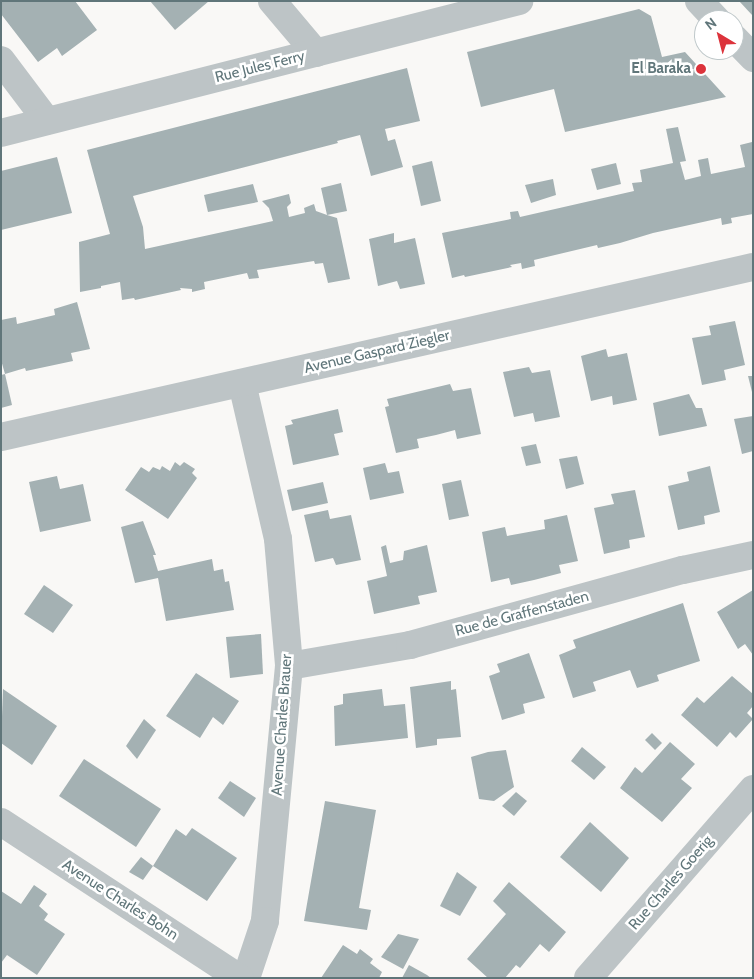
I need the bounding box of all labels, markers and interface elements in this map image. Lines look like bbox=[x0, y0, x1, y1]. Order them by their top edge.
north arrow bbox=[694, 10, 744, 60]
text: N bbox=[701, 14, 720, 34]
street label: Rue Jules Ferry bbox=[213, 47, 307, 87]
place label: El Baraka bbox=[631, 60, 691, 78]
marker: El Baraka bbox=[695, 63, 707, 75]
street label: Avenue Gaspard Ziegler bbox=[303, 327, 451, 377]
street label: Rue de Graffenstaden bbox=[453, 587, 591, 641]
street label: Avenue Charles Brauer bbox=[268, 654, 296, 796]
street label: Rue Charles Goerig bbox=[625, 832, 717, 934]
street label: Avenue Charles Bohn bbox=[59, 856, 181, 944]

